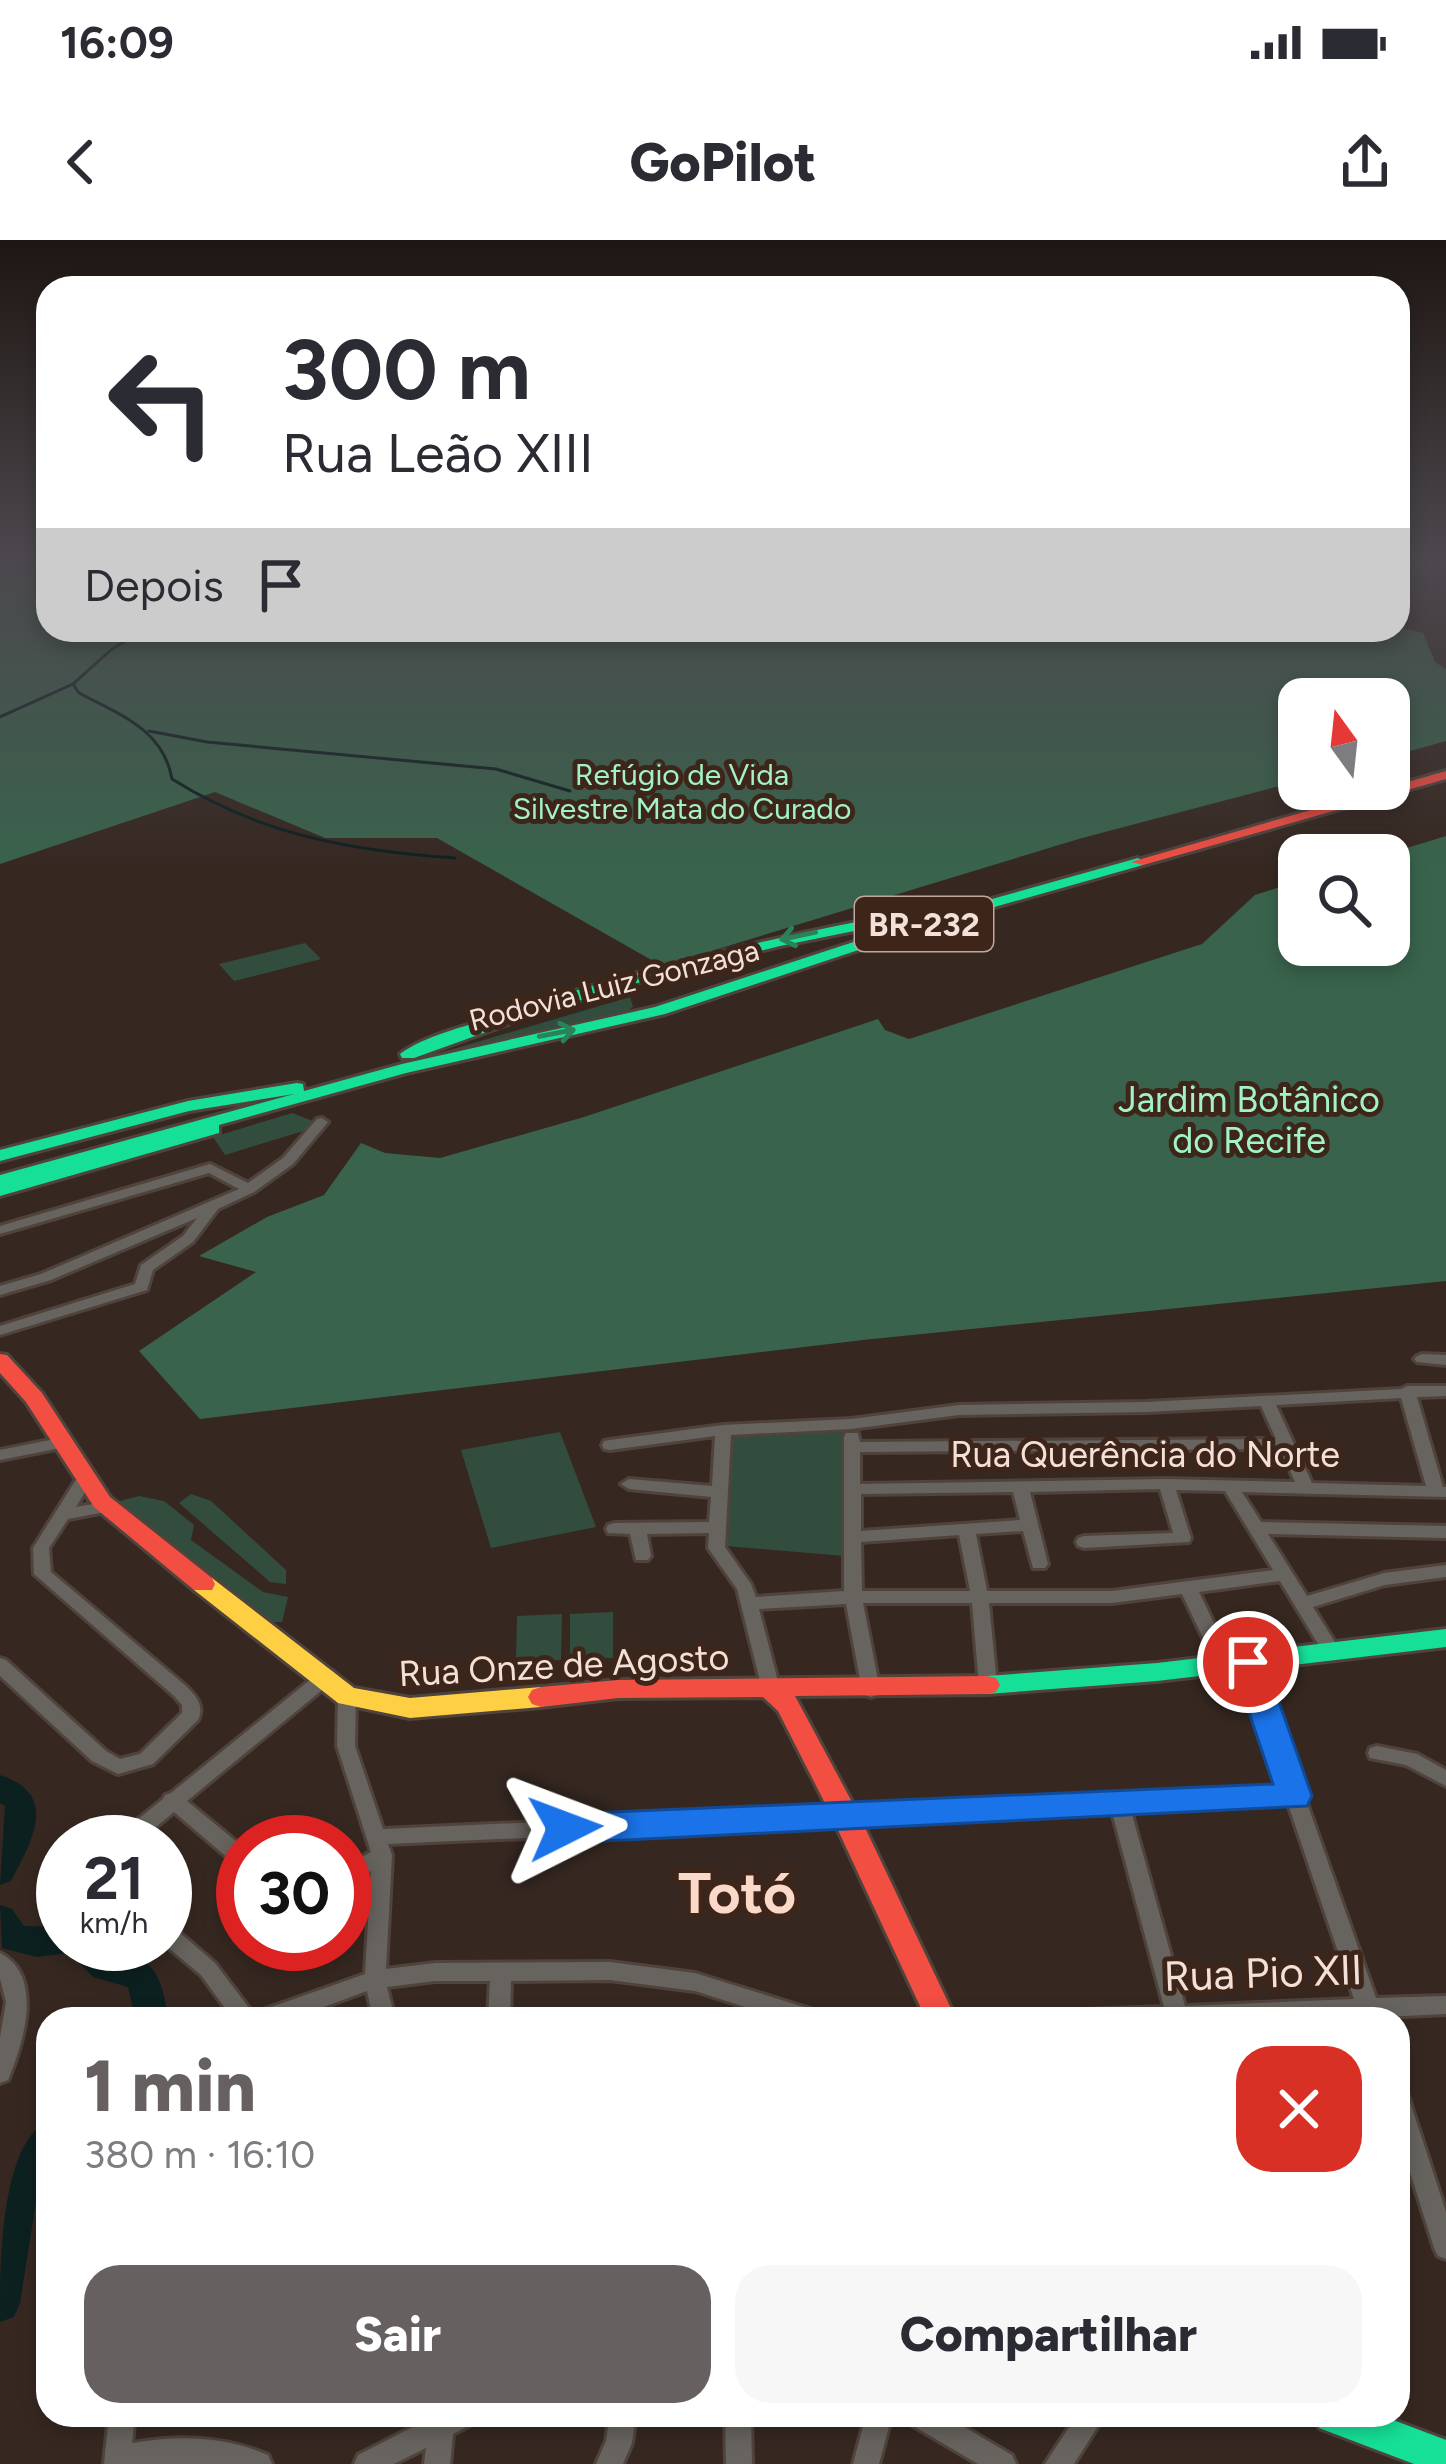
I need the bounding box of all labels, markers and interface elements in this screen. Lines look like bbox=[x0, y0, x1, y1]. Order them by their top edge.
text: 16:09 bbox=[60, 15, 174, 69]
icon: back bbox=[48, 129, 114, 195]
icon: share bbox=[1332, 129, 1398, 195]
text: GoPilot bbox=[630, 130, 816, 195]
text: 300 m bbox=[282, 319, 531, 420]
icon: left bbox=[84, 324, 240, 480]
text: Rua Leão XIII bbox=[282, 421, 594, 486]
icon: arrive bbox=[248, 552, 314, 618]
text: Depois bbox=[84, 558, 224, 612]
north arrow bbox=[1278, 678, 1410, 810]
map controls bbox=[1278, 678, 1410, 966]
park label: Refúgio de Vida Silvestre Mata do Curado bbox=[513, 756, 851, 827]
button: search bbox=[1278, 834, 1410, 966]
road number: BR-232 bbox=[855, 897, 993, 951]
one-way arrow bbox=[779, 925, 817, 948]
street label: Rodovia Luiz Gonzaga bbox=[465, 931, 763, 1039]
one-way arrow bbox=[536, 1021, 575, 1043]
park label: Jardim Botânico do Recife bbox=[1118, 1078, 1380, 1162]
street label: Rua Querência do Norte bbox=[950, 1433, 1340, 1476]
pin bbox=[1197, 1611, 1299, 1713]
icon: arrive bbox=[1215, 1629, 1281, 1695]
street label: Rua Onze de Agosto bbox=[398, 1635, 730, 1695]
position arrow bbox=[502, 1765, 628, 1891]
speed limit sign: 30 bbox=[216, 1815, 372, 1971]
text: 21 bbox=[84, 1842, 144, 1914]
district label: Totó bbox=[678, 1859, 796, 1927]
text: km/h bbox=[80, 1904, 148, 1941]
street label: Rua Pio XII bbox=[1163, 1944, 1363, 2002]
text: 1 min bbox=[84, 2043, 256, 2129]
button: close bbox=[1236, 2046, 1362, 2172]
text: 380 m · 16:10 bbox=[84, 2131, 315, 2178]
button: Sair bbox=[84, 2265, 711, 2403]
button: Compartilhar bbox=[735, 2265, 1362, 2403]

